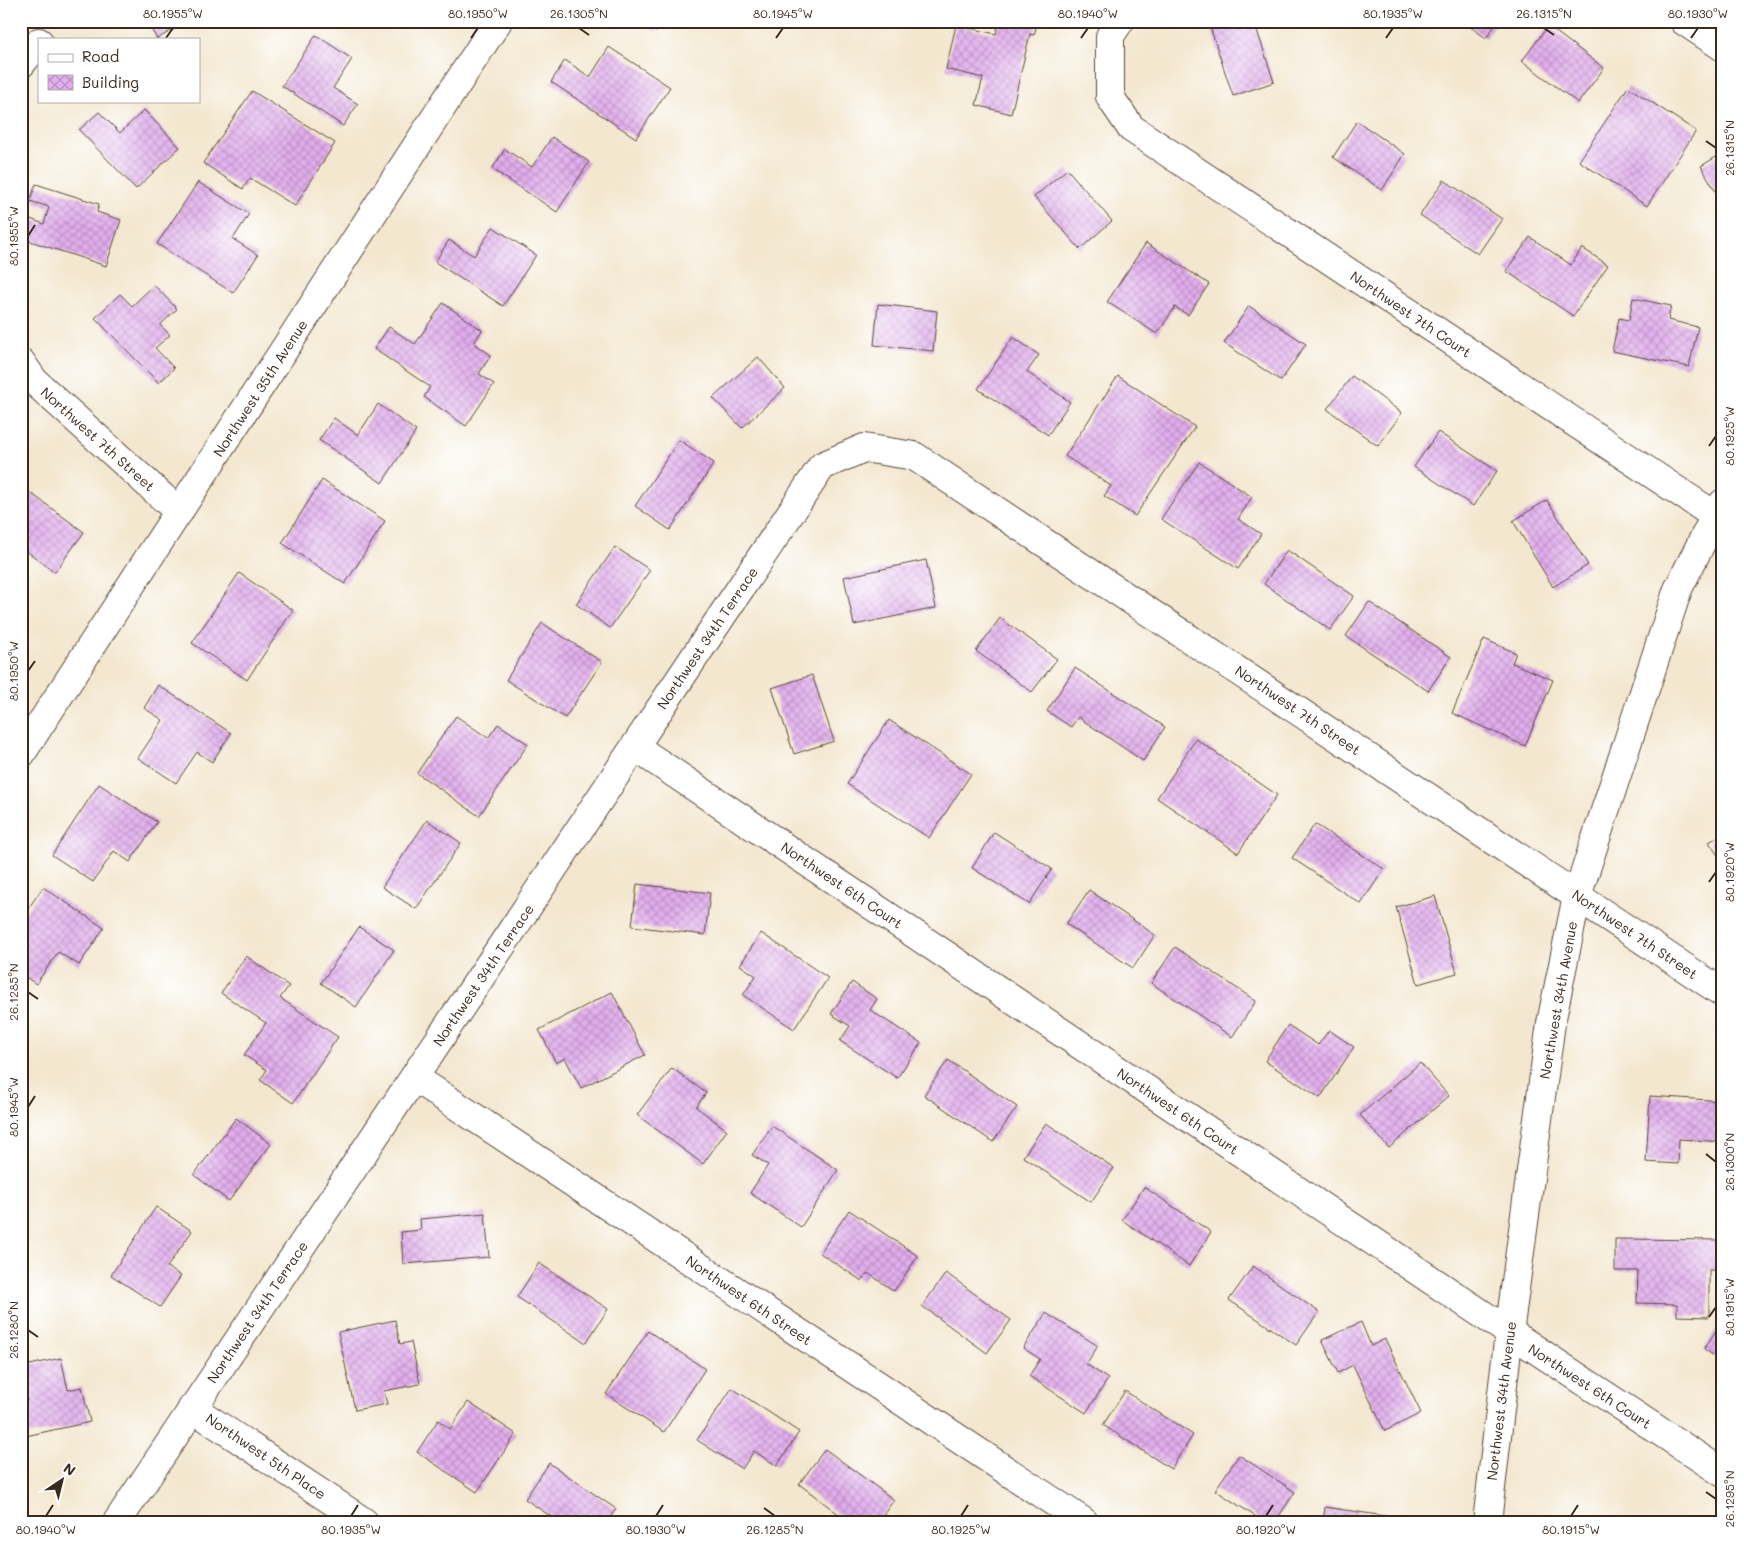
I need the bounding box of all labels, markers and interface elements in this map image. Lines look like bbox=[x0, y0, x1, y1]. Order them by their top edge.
text: 80.1955°W bbox=[143, 5, 203, 21]
text: 80.1950°W bbox=[448, 5, 508, 21]
text: 26.1305°N bbox=[550, 5, 608, 21]
text: 80.1945°W bbox=[753, 5, 813, 21]
text: 80.1940°W bbox=[1058, 5, 1118, 21]
text: 80.1935°W bbox=[1363, 5, 1423, 21]
text: 26.1315°N bbox=[1516, 5, 1572, 21]
text: 80.1930°W bbox=[1668, 5, 1728, 21]
legend bbox=[38, 38, 200, 102]
text: Road bbox=[82, 46, 119, 66]
text: Building bbox=[82, 72, 139, 92]
text: 26.1315°N bbox=[1721, 120, 1737, 176]
text: 80.1955°W bbox=[5, 206, 21, 266]
street label: Northwest 7th Court bbox=[1347, 266, 1475, 362]
street label: Northwest 35th Avenue bbox=[208, 316, 312, 460]
street label: Northwest 7th Street bbox=[37, 383, 159, 495]
text: 80.1925°W bbox=[1721, 406, 1737, 466]
street label: Northwest 34th Terrace bbox=[652, 563, 762, 713]
text: 80.1950°W bbox=[5, 641, 21, 701]
street label: Northwest 7th Street bbox=[1232, 661, 1364, 759]
street label: Northwest 6th Court bbox=[777, 837, 907, 933]
text: 80.1920°W bbox=[1721, 842, 1737, 902]
street label: Northwest 7th Street bbox=[1569, 885, 1701, 983]
street label: Northwest 34th Terrace bbox=[428, 900, 538, 1050]
street label: Northwest 34th Avenue bbox=[1535, 920, 1581, 1080]
text: 26.1285°N bbox=[5, 963, 21, 1021]
street label: Northwest 6th Court bbox=[1113, 1063, 1243, 1159]
text: 80.1945°W bbox=[5, 1077, 21, 1137]
text: 26.1300°N bbox=[1721, 1133, 1737, 1191]
street label: Northwest 34th Terrace bbox=[202, 1237, 312, 1387]
street label: Northwest 6th Street bbox=[682, 1251, 816, 1349]
text: 80.1915°W bbox=[1721, 1278, 1737, 1336]
text: 26.1280°N bbox=[5, 1301, 21, 1359]
street label: Northwest 34th Avenue bbox=[1482, 1320, 1520, 1482]
street label: Northwest 6th Court bbox=[1525, 1339, 1655, 1433]
street label: Northwest 5th Place bbox=[202, 1409, 330, 1503]
north arrow bbox=[38, 1456, 88, 1506]
text: N bbox=[60, 1458, 80, 1480]
text: 26.1295°N bbox=[1721, 1470, 1737, 1528]
text: 80.1940°W bbox=[16, 1521, 76, 1537]
text: 80.1935°W bbox=[321, 1521, 381, 1537]
text: 80.1930°W bbox=[626, 1521, 686, 1537]
text: 26.1285°N bbox=[746, 1521, 804, 1537]
text: 80.1925°W bbox=[931, 1521, 991, 1537]
text: 80.1920°W bbox=[1236, 1521, 1296, 1537]
text: 80.1915°W bbox=[1542, 1521, 1600, 1537]

